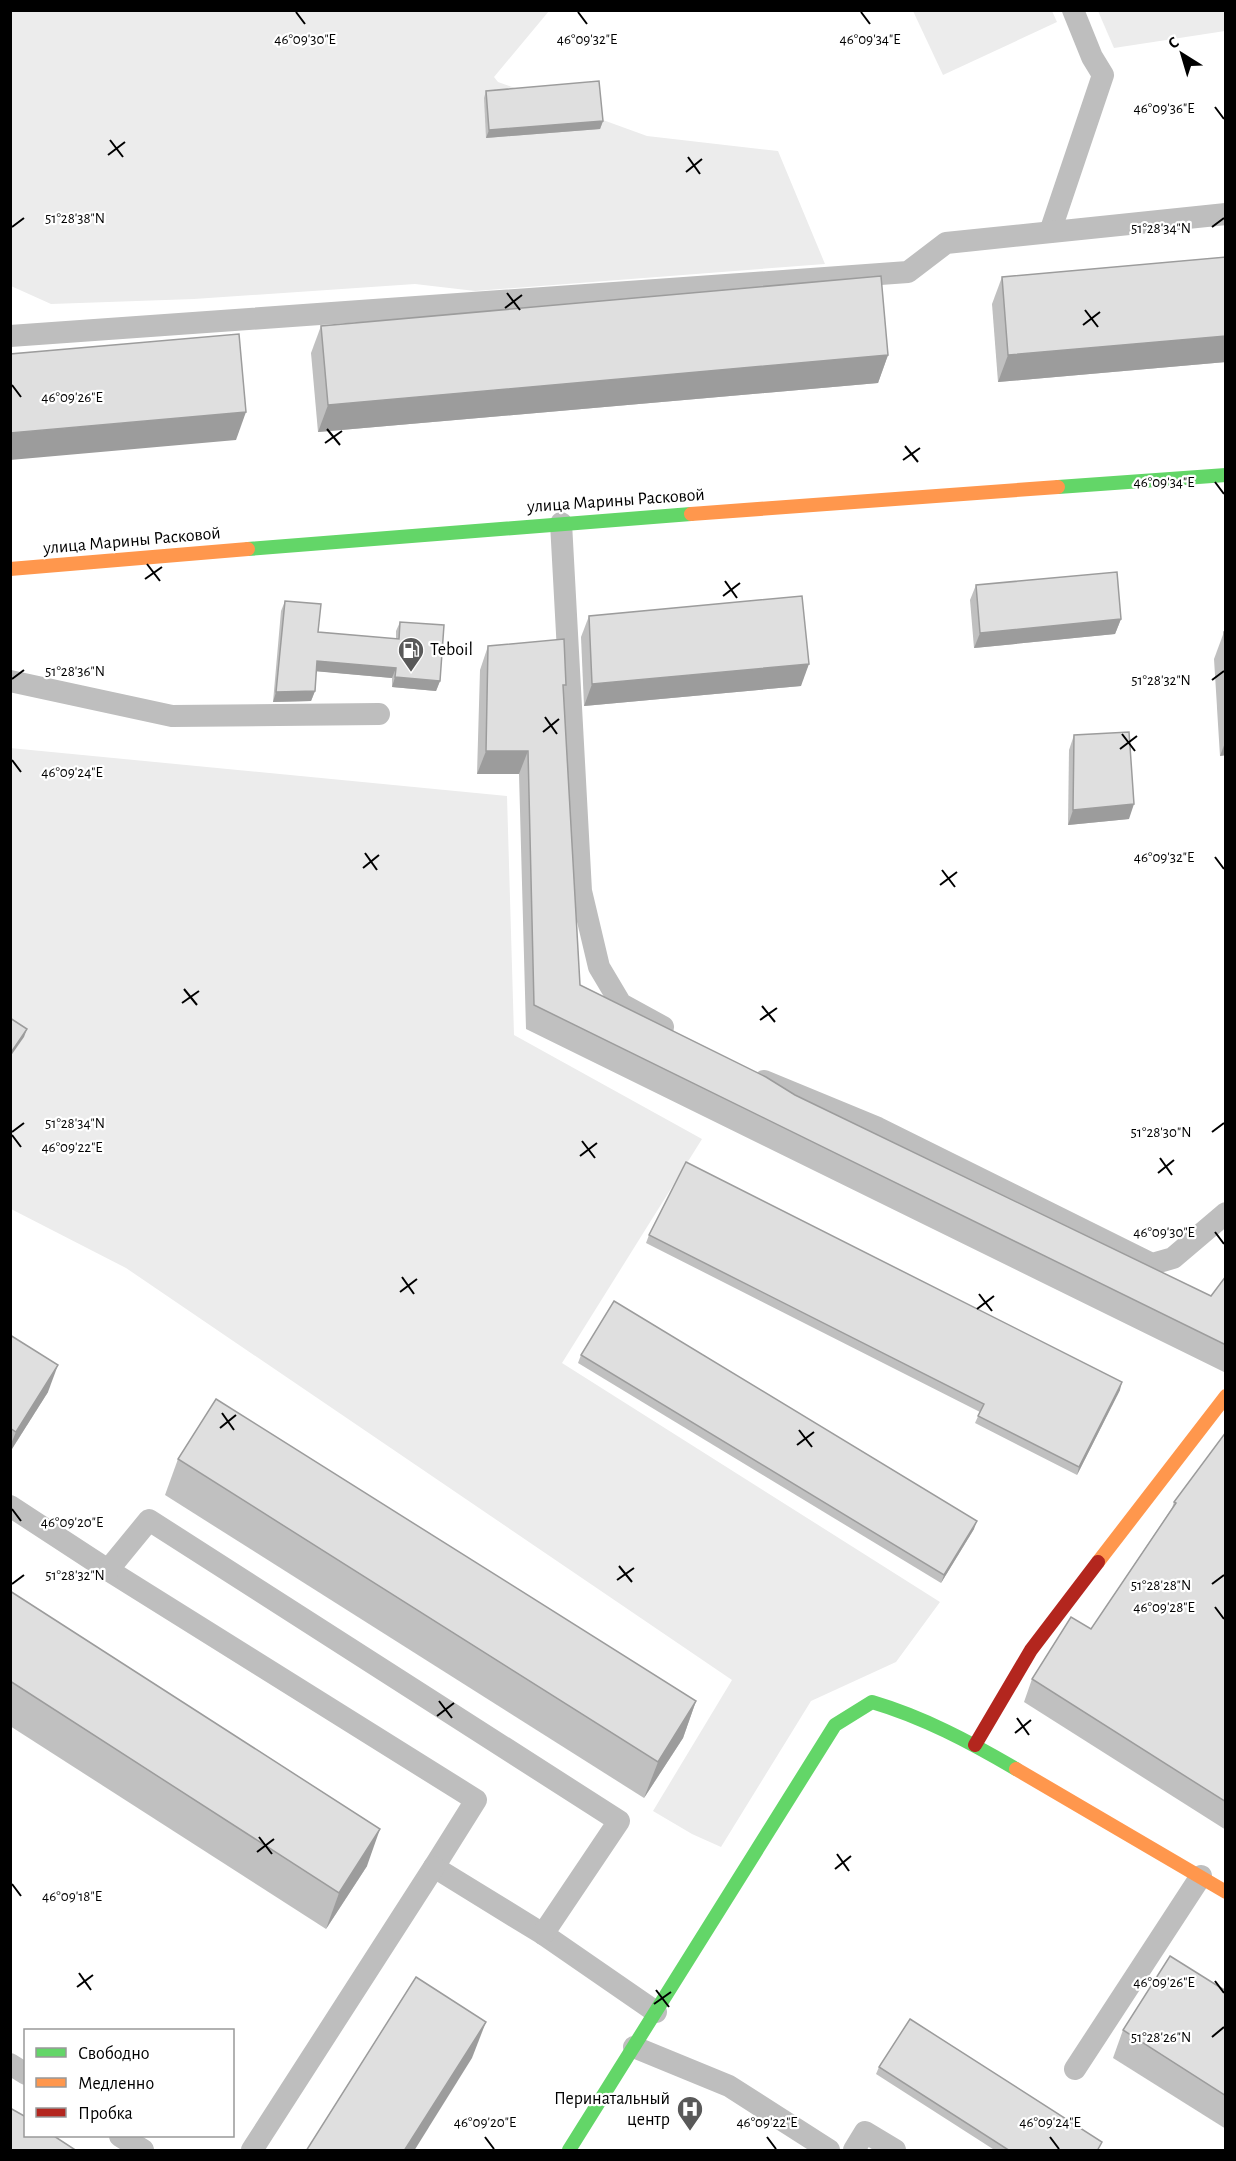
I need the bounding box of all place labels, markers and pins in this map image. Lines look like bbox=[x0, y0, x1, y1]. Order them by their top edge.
fuel station icon: Teboil bbox=[396, 635, 426, 673]
place label: Teboil bbox=[430, 641, 473, 659]
place label: Перинатальный центр bbox=[554, 2090, 670, 2129]
hospital icon: Перинатальный центр bbox=[675, 2094, 705, 2132]

